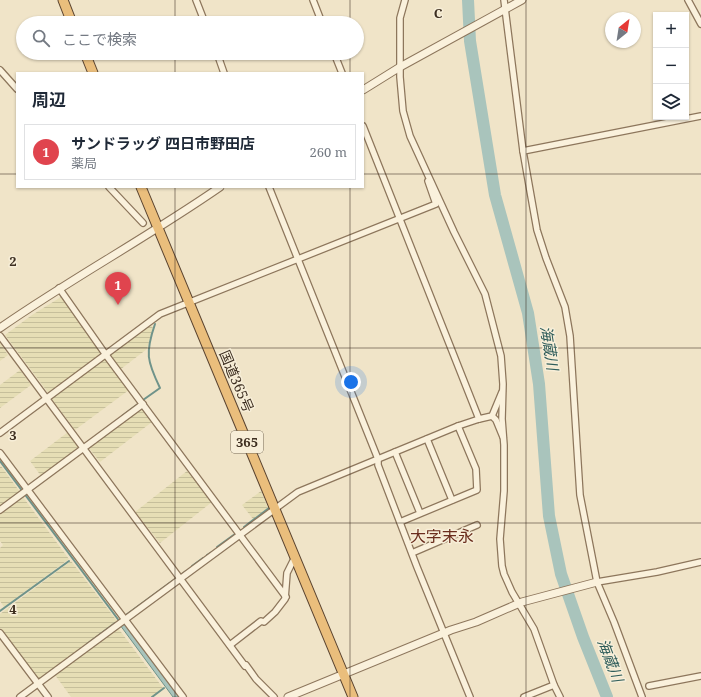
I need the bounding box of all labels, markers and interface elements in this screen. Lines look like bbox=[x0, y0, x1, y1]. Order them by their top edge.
text: C bbox=[434, 4, 443, 22]
north arrow bbox=[605, 12, 641, 48]
map controls bbox=[653, 12, 689, 120]
button: + bbox=[653, 12, 689, 48]
search box bbox=[16, 16, 364, 60]
icon: search bbox=[30, 27, 52, 49]
text: ここで検索 bbox=[62, 29, 137, 49]
button: − bbox=[653, 48, 689, 84]
button: layers bbox=[653, 84, 689, 120]
text: 周辺 bbox=[32, 88, 66, 111]
text: サンドラッグ 四日市野田店 bbox=[71, 133, 255, 153]
text: 1 bbox=[42, 143, 50, 161]
text: 260 m bbox=[310, 143, 347, 161]
text: 薬局 bbox=[71, 154, 97, 172]
text: 2 bbox=[9, 252, 17, 270]
pin: 1 bbox=[105, 272, 131, 305]
water label: 海蔵川 bbox=[537, 324, 564, 374]
street label: 国道365号 bbox=[215, 347, 259, 415]
your location bbox=[341, 372, 361, 392]
text: 3 bbox=[9, 426, 17, 444]
road number: 365 bbox=[231, 431, 263, 453]
district label: 大字末永 bbox=[410, 525, 474, 547]
text: 4 bbox=[9, 600, 17, 618]
water label: 海蔵川 bbox=[594, 635, 629, 686]

